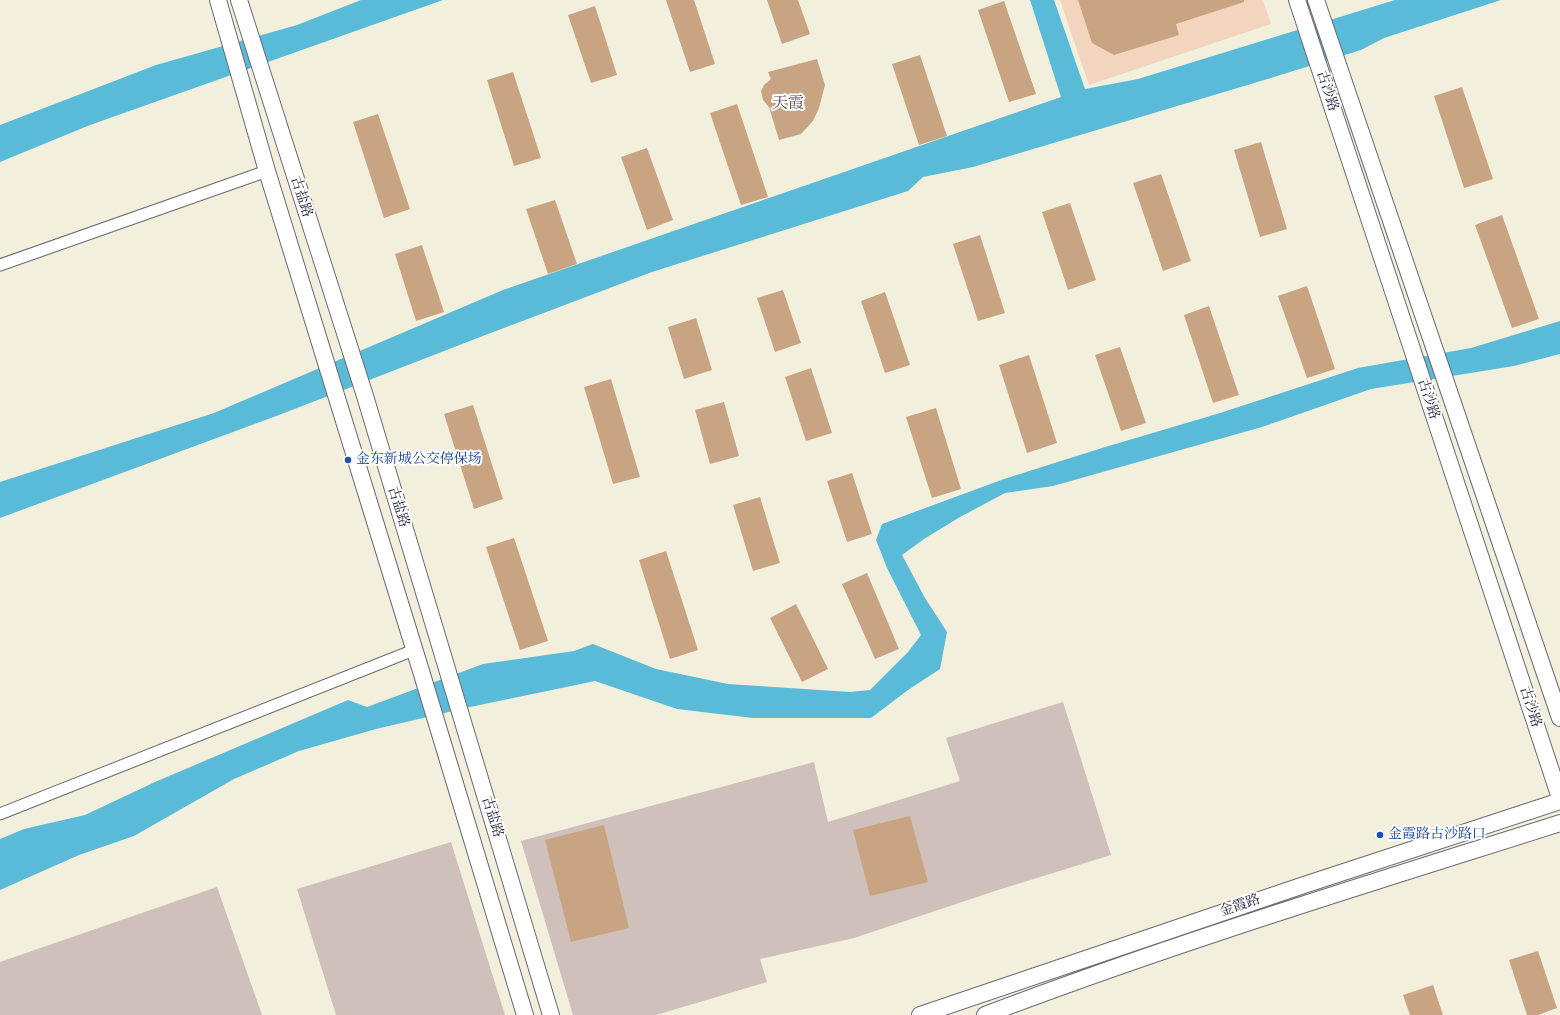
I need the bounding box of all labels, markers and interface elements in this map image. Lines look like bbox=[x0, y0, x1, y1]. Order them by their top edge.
street label: 古沙路 bbox=[1313, 68, 1341, 114]
district label: 天霞 bbox=[772, 94, 804, 114]
street label: 古盐路 bbox=[287, 174, 315, 220]
street label: 古沙路 bbox=[1414, 376, 1442, 422]
place label: 金东新城公交停保场 bbox=[356, 452, 482, 468]
marker: 金东新城公交停保场 bbox=[343, 455, 353, 465]
street label: 古盐路 bbox=[384, 484, 412, 530]
street label: 古沙路 bbox=[1516, 684, 1544, 730]
street label: 古盐路 bbox=[478, 794, 506, 840]
place label: 金霞路古沙路口 bbox=[1388, 827, 1486, 843]
marker: 金霞路古沙路口 bbox=[1375, 830, 1385, 840]
street label: 金霞路 bbox=[1217, 891, 1263, 921]

